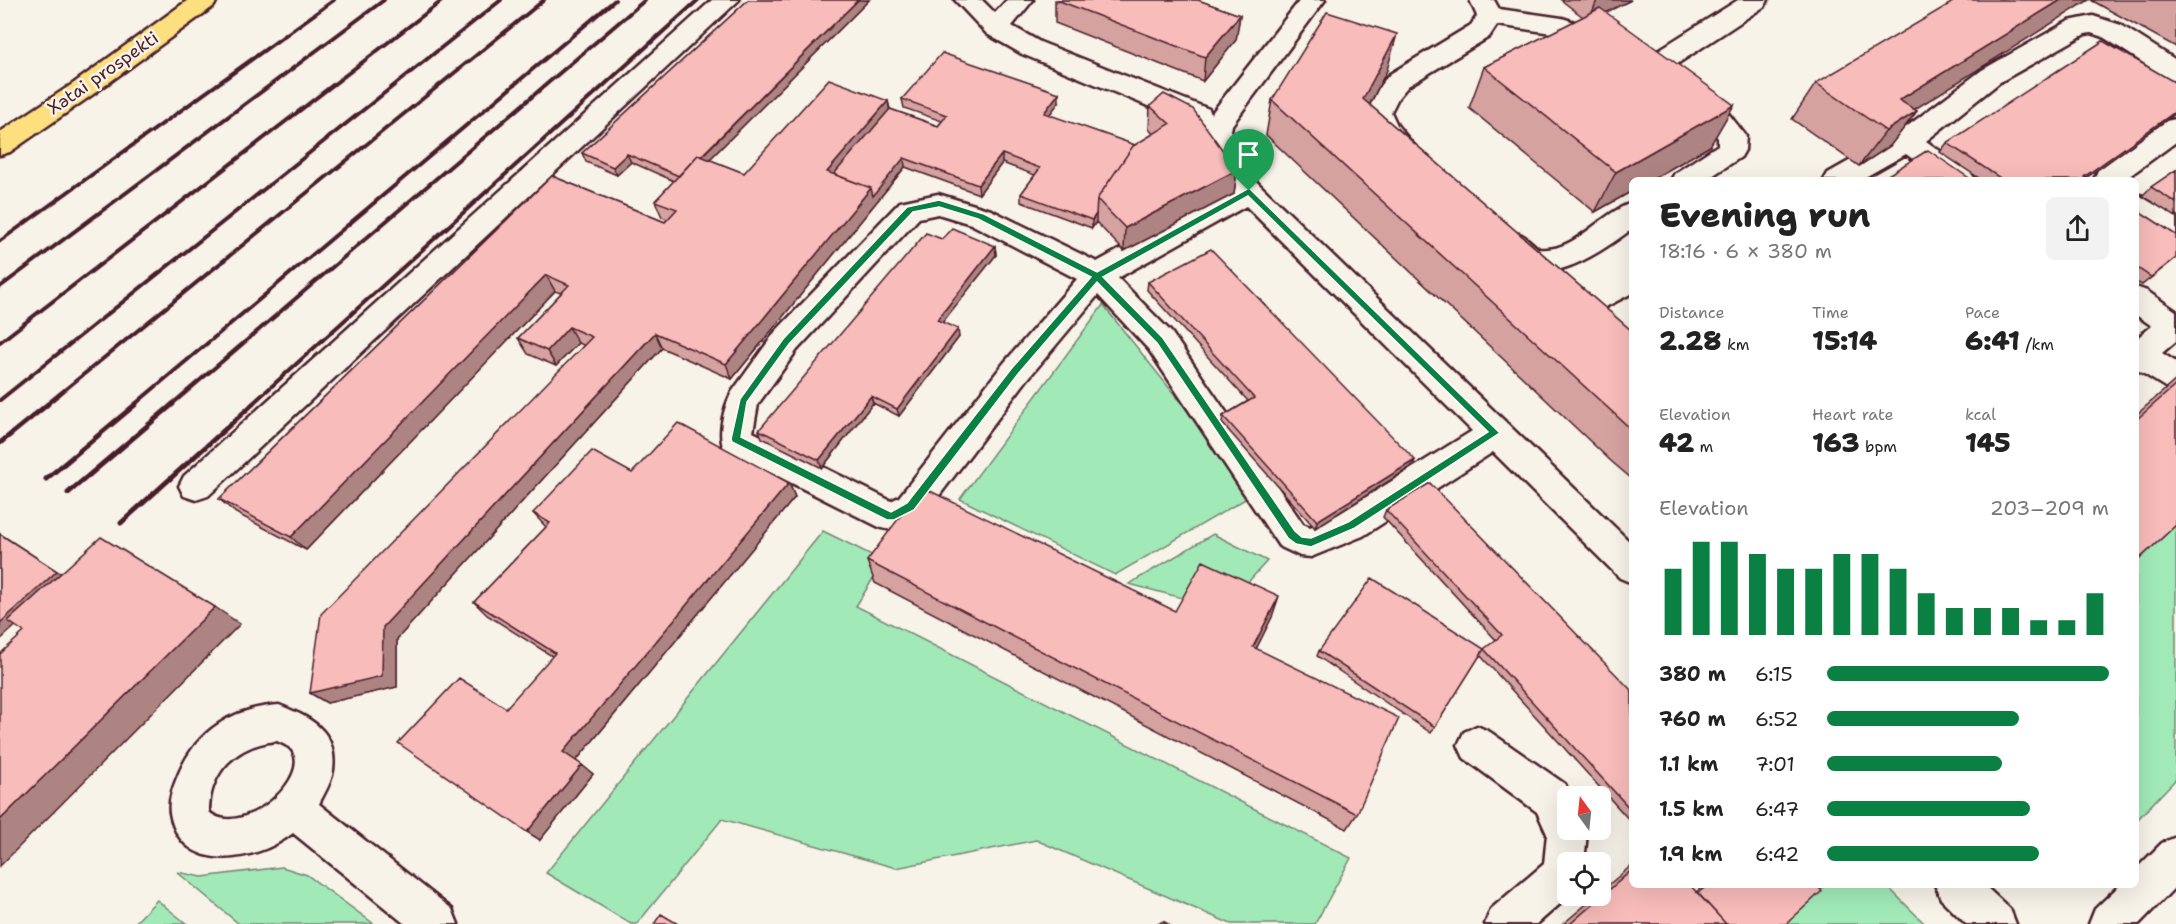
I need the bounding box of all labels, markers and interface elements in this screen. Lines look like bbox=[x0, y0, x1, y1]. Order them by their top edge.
street label: Xətai prospekti bbox=[43, 26, 163, 120]
pin bbox=[1223, 129, 1274, 191]
icon: arrive bbox=[1232, 138, 1265, 171]
text: Evening run bbox=[1659, 193, 1870, 238]
button: share bbox=[2046, 197, 2109, 260]
text: 18:16 · 6 × 380 m bbox=[1659, 238, 1832, 264]
text: Distance bbox=[1659, 302, 1725, 323]
text: Time bbox=[1812, 302, 1849, 323]
text: Pace bbox=[1965, 302, 2000, 323]
text: 2.28 bbox=[1659, 323, 1721, 358]
text: 15:14 bbox=[1812, 323, 1877, 358]
text: 6:41 bbox=[1965, 323, 2020, 358]
text: km bbox=[1721, 334, 1750, 355]
text: /km bbox=[2020, 334, 2054, 355]
text: Elevation bbox=[1659, 404, 1731, 425]
text: Heart rate bbox=[1812, 404, 1894, 425]
text: kcal bbox=[1965, 404, 1996, 425]
text: 42 bbox=[1659, 425, 1694, 460]
text: 163 bbox=[1812, 425, 1859, 460]
text: 145 bbox=[1965, 425, 2011, 460]
text: m bbox=[1694, 436, 1713, 457]
text: bpm bbox=[1859, 436, 1897, 457]
text: Elevation bbox=[1659, 495, 1749, 521]
text: 203–209 m bbox=[1990, 495, 2109, 521]
text: 380 m bbox=[1659, 661, 1726, 687]
text: 6:15 bbox=[1755, 661, 1793, 687]
text: 760 m bbox=[1659, 706, 1726, 732]
text: 6:52 bbox=[1755, 706, 1799, 732]
text: 1.1 km bbox=[1659, 751, 1718, 777]
text: 7:01 bbox=[1755, 751, 1795, 777]
north arrow bbox=[1557, 786, 1611, 840]
map controls bbox=[1557, 786, 1611, 906]
text: 1.5 km bbox=[1659, 796, 1723, 822]
text: 6:47 bbox=[1755, 796, 1799, 822]
text: 1.9 km bbox=[1659, 841, 1722, 867]
text: 6:42 bbox=[1755, 841, 1799, 867]
button: locate bbox=[1557, 852, 1611, 906]

